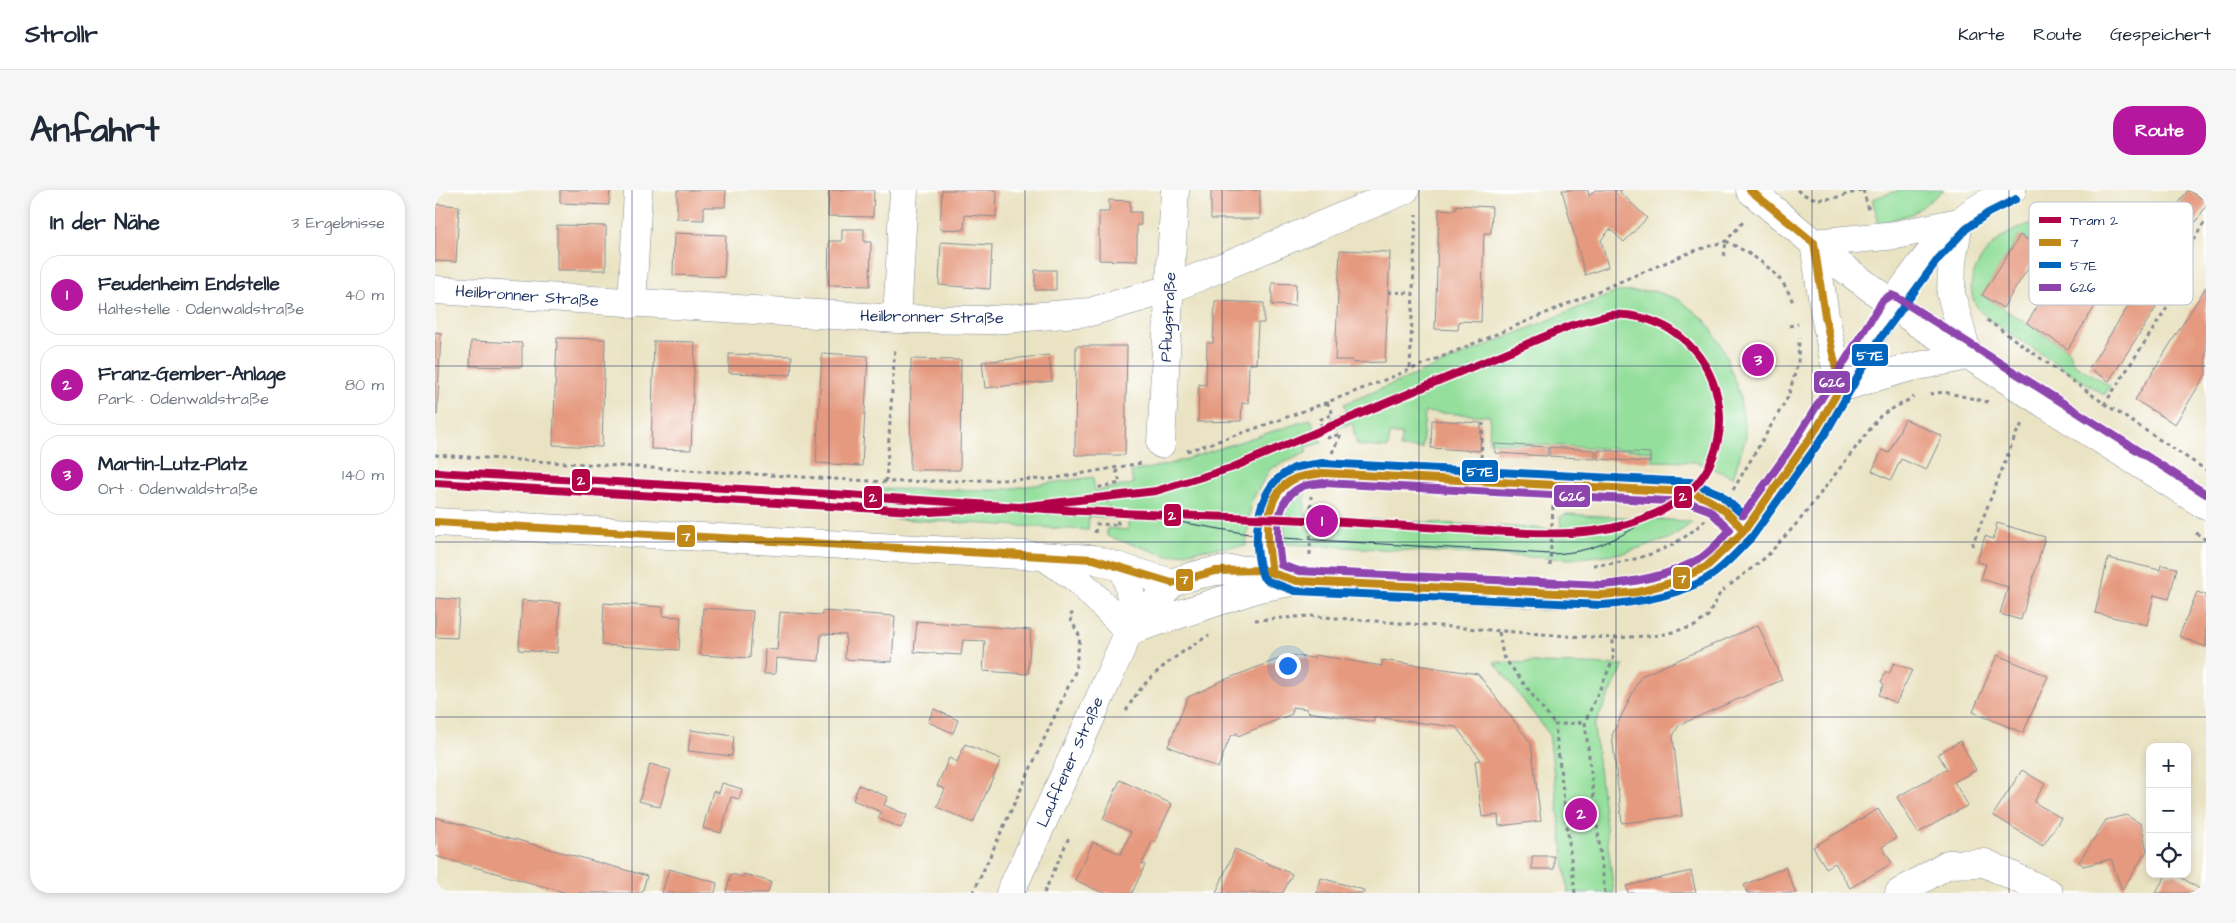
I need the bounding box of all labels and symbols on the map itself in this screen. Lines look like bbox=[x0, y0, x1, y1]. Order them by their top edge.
legend bbox=[2029, 202, 2193, 305]
text: Tram 2 bbox=[2070, 211, 2118, 231]
text: 7 bbox=[2070, 233, 2079, 253]
text: 57E bbox=[2070, 256, 2098, 276]
street label: Pflugstraße bbox=[1155, 271, 1182, 363]
text: 626 bbox=[2070, 278, 2096, 298]
street label: Heilbronner Straße bbox=[455, 280, 600, 312]
street label: Heilbronner Straße bbox=[860, 305, 1004, 329]
pin: 3 bbox=[1742, 341, 1774, 379]
line badge: 57E bbox=[1851, 343, 1889, 367]
text: 57E bbox=[1857, 346, 1884, 366]
line badge: 626 bbox=[1813, 370, 1851, 394]
text: 626 bbox=[1819, 373, 1845, 393]
line badge: 57E bbox=[1461, 459, 1499, 483]
text: 57E bbox=[1467, 462, 1494, 482]
line badge: 2 bbox=[571, 468, 591, 492]
text: 2 bbox=[576, 471, 586, 491]
line badge: 626 bbox=[1553, 484, 1591, 508]
line badge: 2 bbox=[863, 485, 883, 509]
line badge: 2 bbox=[1673, 485, 1693, 509]
text: 626 bbox=[1559, 487, 1585, 507]
text: 2 bbox=[1678, 487, 1688, 507]
text: 2 bbox=[868, 488, 878, 508]
pin: 1 bbox=[1306, 502, 1338, 540]
line badge: 2 bbox=[1163, 503, 1182, 527]
text: 2 bbox=[1167, 506, 1177, 526]
line badge: 7 bbox=[676, 524, 696, 548]
text: 7 bbox=[681, 527, 691, 547]
line badge: 7 bbox=[1672, 566, 1691, 590]
line badge: 7 bbox=[1175, 568, 1194, 592]
text: 7 bbox=[1677, 569, 1687, 589]
text: 7 bbox=[1179, 570, 1189, 590]
your location bbox=[1275, 653, 1301, 679]
street label: Lauffener Straße bbox=[1031, 693, 1109, 831]
pin: 2 bbox=[1565, 795, 1597, 833]

